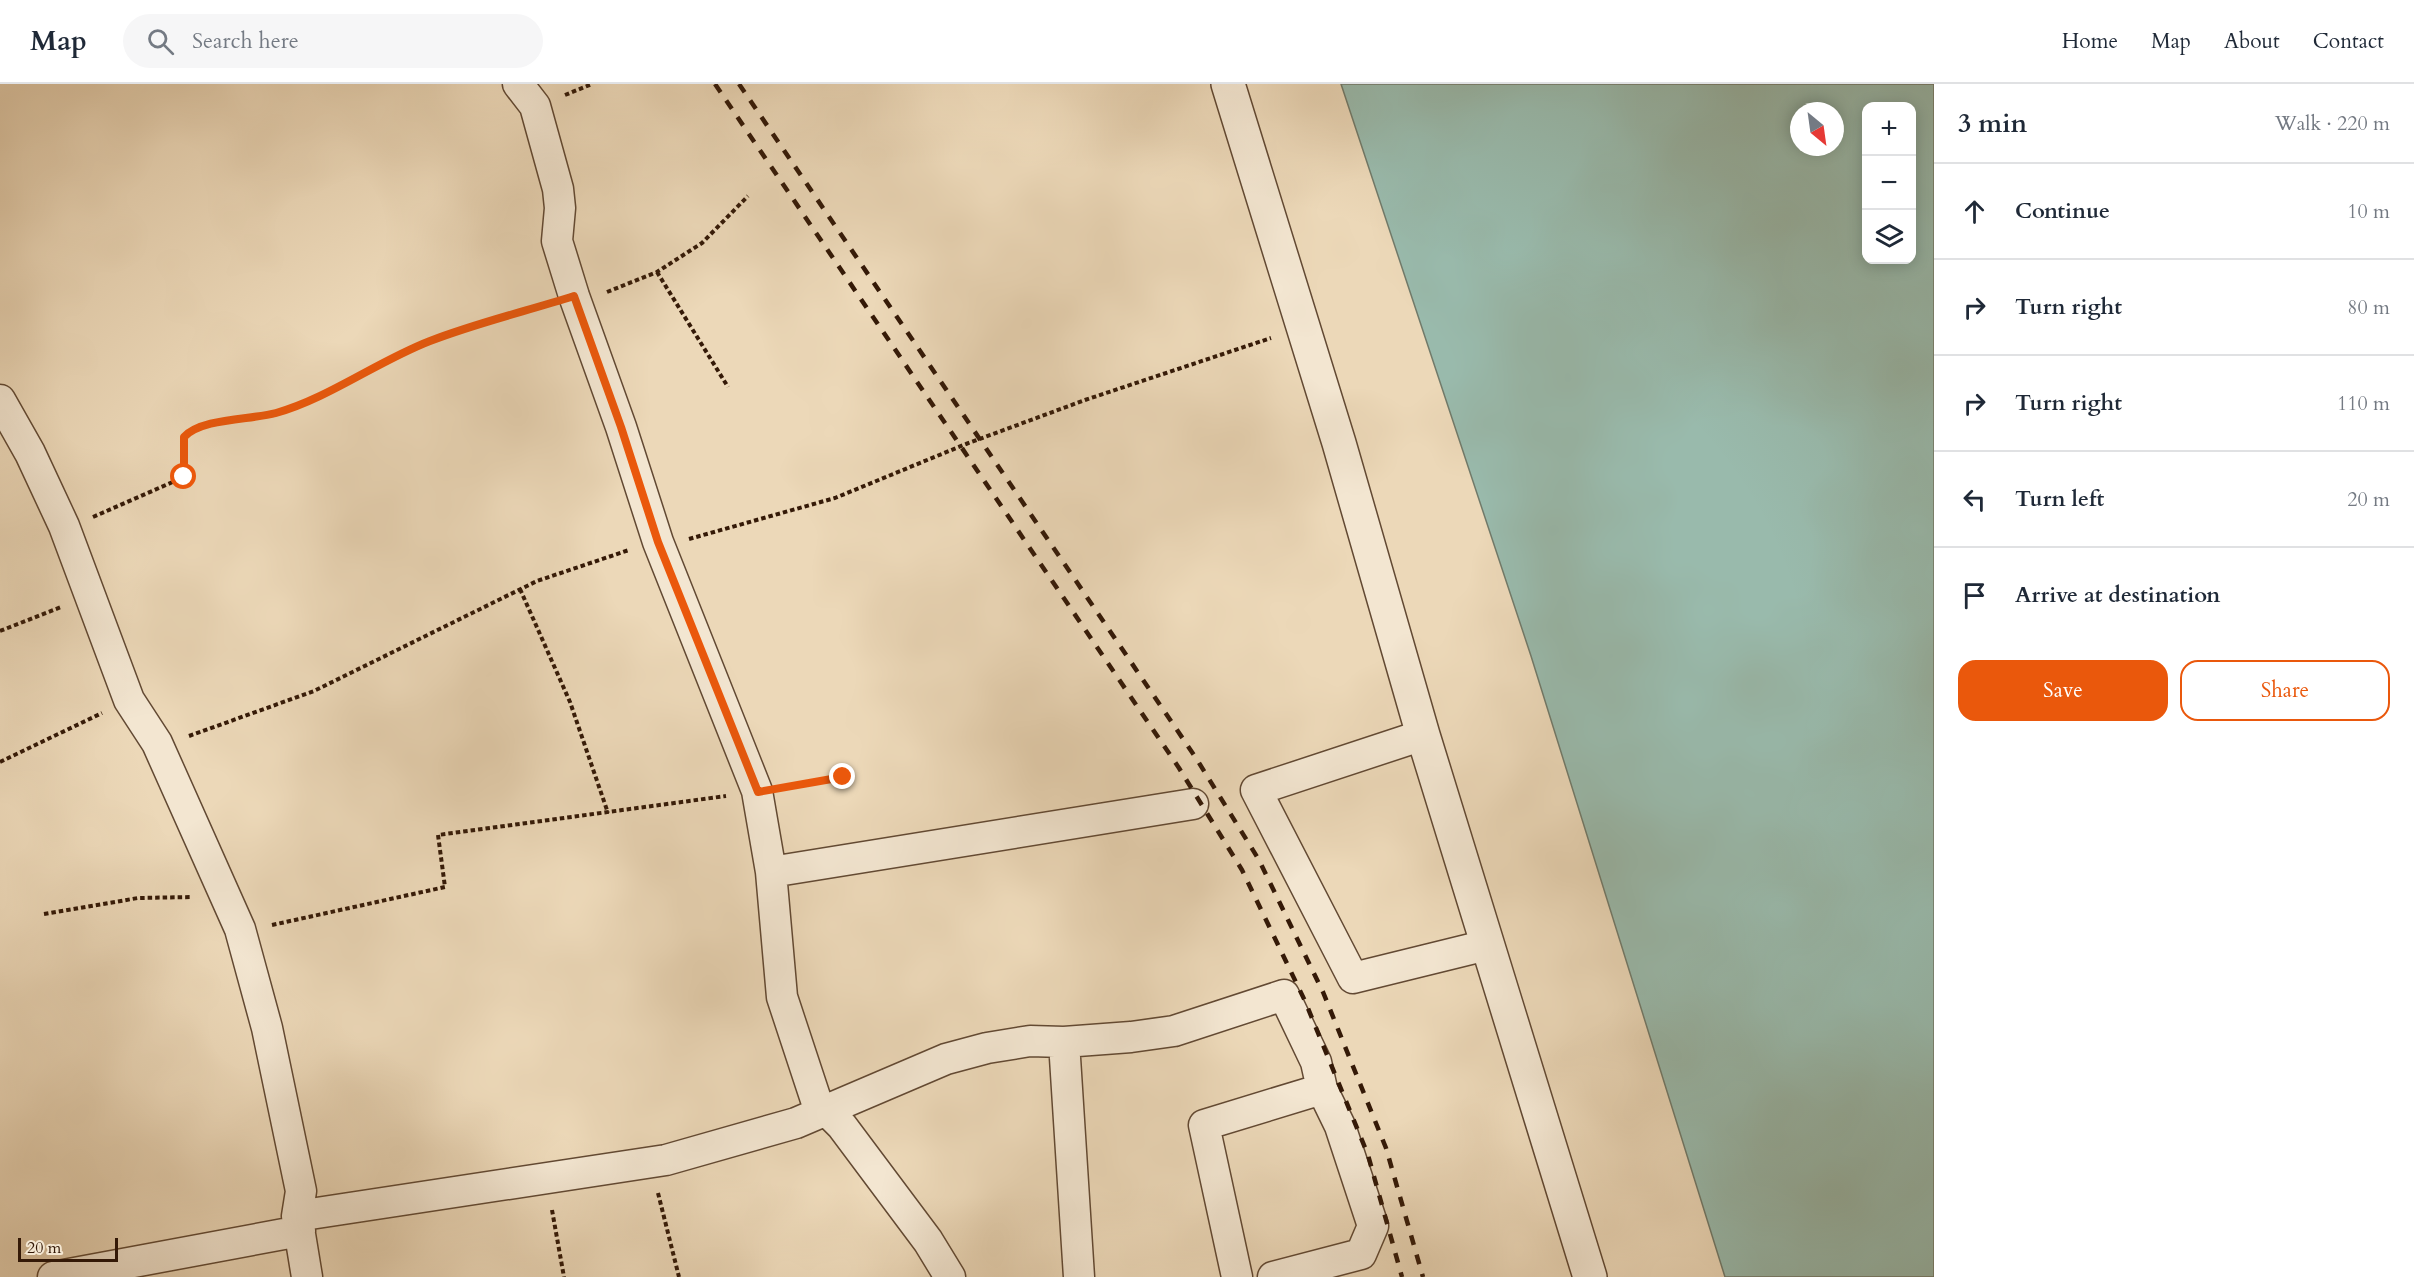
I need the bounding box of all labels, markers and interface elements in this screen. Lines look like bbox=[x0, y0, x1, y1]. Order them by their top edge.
search box bbox=[123, 14, 543, 68]
text: Map bbox=[30, 22, 87, 60]
icon: search bbox=[144, 25, 177, 58]
text: Search here bbox=[192, 26, 299, 56]
text: Home bbox=[2062, 27, 2118, 56]
text: Map bbox=[2151, 27, 2191, 56]
text: About bbox=[2224, 27, 2280, 56]
text: Contact bbox=[2313, 27, 2384, 56]
north arrow bbox=[1790, 102, 1844, 156]
map controls bbox=[1862, 102, 1916, 264]
button: + bbox=[1862, 102, 1916, 156]
text: 3 min bbox=[1958, 106, 2027, 141]
text: Walk · 220 m bbox=[2275, 110, 2390, 137]
button: − bbox=[1862, 156, 1916, 210]
icon: ahead bbox=[1958, 195, 1991, 228]
text: Continue bbox=[2015, 196, 2110, 226]
text: 10 m bbox=[2347, 198, 2390, 225]
button: layers bbox=[1862, 210, 1916, 264]
icon: right bbox=[1958, 291, 1991, 324]
text: Turn right bbox=[2015, 292, 2122, 322]
text: 80 m bbox=[2347, 294, 2390, 321]
icon: right bbox=[1958, 387, 1991, 420]
text: Turn right bbox=[2015, 388, 2122, 418]
text: 110 m bbox=[2337, 390, 2390, 417]
route start bbox=[170, 463, 196, 489]
icon: left bbox=[1958, 483, 1991, 516]
text: Turn left bbox=[2015, 484, 2104, 514]
text: 20 m bbox=[2347, 486, 2390, 513]
icon: arrive bbox=[1958, 579, 1991, 612]
text: Arrive at destination bbox=[2015, 580, 2220, 610]
button: Save bbox=[1958, 660, 2168, 721]
button: Share bbox=[2180, 660, 2390, 721]
route end bbox=[829, 763, 855, 789]
scale bar bbox=[18, 1235, 118, 1262]
text: 20 m bbox=[27, 1237, 61, 1259]

